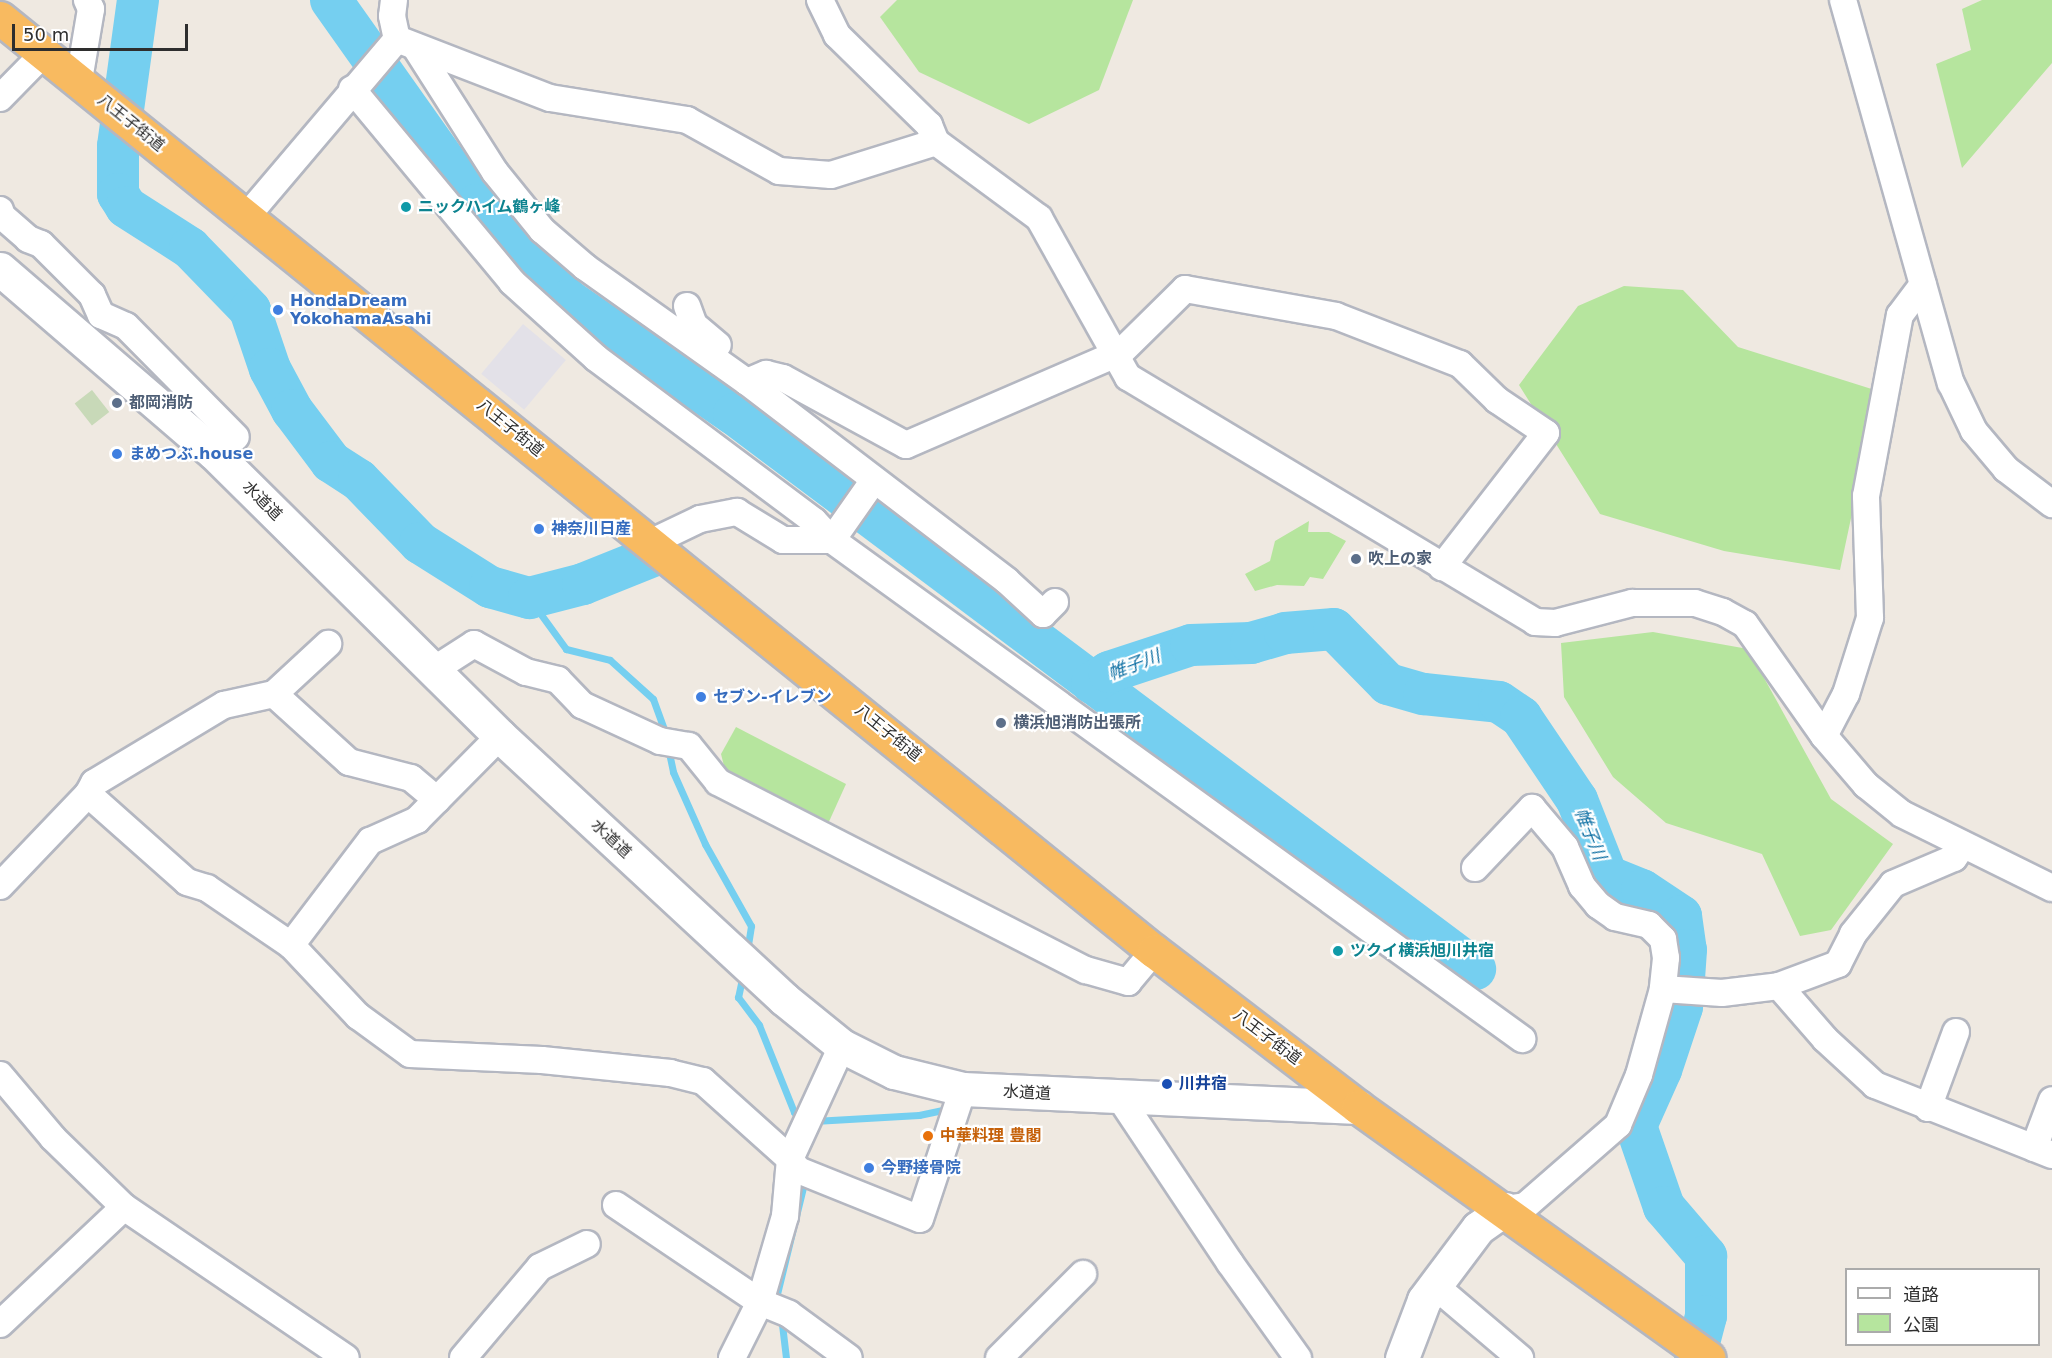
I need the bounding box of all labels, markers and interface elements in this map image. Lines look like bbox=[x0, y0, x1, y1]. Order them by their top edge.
scale bar bbox=[15, 12, 190, 50]
text: 50 m bbox=[23, 24, 69, 45]
street label: 八王子街道 bbox=[94, 90, 168, 156]
place label: ニックハイム鶴ヶ峰 bbox=[418, 197, 562, 217]
marker: ニックハイム鶴ヶ峰 bbox=[399, 200, 413, 214]
place label: HondaDream YokohamaAsahi bbox=[290, 291, 432, 329]
marker: HondaDream YokohamaAsahi bbox=[271, 303, 285, 317]
place label: 都岡消防 bbox=[129, 393, 193, 413]
street label: 八王子街道 bbox=[473, 395, 547, 461]
marker: 都岡消防 bbox=[110, 396, 124, 410]
place label: まめつぶ.house bbox=[129, 444, 253, 464]
marker: まめつぶ.house bbox=[110, 447, 124, 461]
street label: 水道道 bbox=[238, 477, 286, 525]
place label: 神奈川日産 bbox=[551, 519, 631, 539]
marker: 神奈川日産 bbox=[532, 522, 546, 536]
place label: 吹上の家 bbox=[1368, 549, 1432, 569]
marker: 吹上の家 bbox=[1349, 552, 1363, 566]
water label: 帷子川 bbox=[1105, 645, 1163, 685]
place label: セブン-イレブン bbox=[713, 687, 832, 707]
marker: セブン-イレブン bbox=[694, 690, 708, 704]
street label: 八王子街道 bbox=[851, 700, 925, 766]
place label: 横浜旭消防出張所 bbox=[1013, 713, 1141, 733]
marker: 横浜旭消防出張所 bbox=[994, 716, 1008, 730]
water label: 帷子川 bbox=[1570, 805, 1610, 863]
street label: 水道道 bbox=[587, 816, 635, 862]
place label: ツクイ横浜旭川井宿 bbox=[1350, 941, 1494, 961]
marker: ツクイ横浜旭川井宿 bbox=[1331, 944, 1345, 958]
street label: 八王子街道 bbox=[1229, 1005, 1305, 1069]
place label: 川井宿 bbox=[1179, 1074, 1227, 1094]
marker: 川井宿 bbox=[1160, 1077, 1174, 1091]
street label: 水道道 bbox=[1003, 1082, 1051, 1104]
place label: 中華料理 豊閣 bbox=[940, 1126, 1042, 1146]
marker: 中華料理 豊閣 bbox=[921, 1129, 935, 1143]
place label: 今野接骨院 bbox=[881, 1158, 961, 1178]
marker: 今野接骨院 bbox=[862, 1161, 876, 1175]
legend bbox=[1845, 1268, 2040, 1346]
text: 道路 bbox=[1903, 1284, 1939, 1305]
text: 公園 bbox=[1903, 1314, 1939, 1335]

